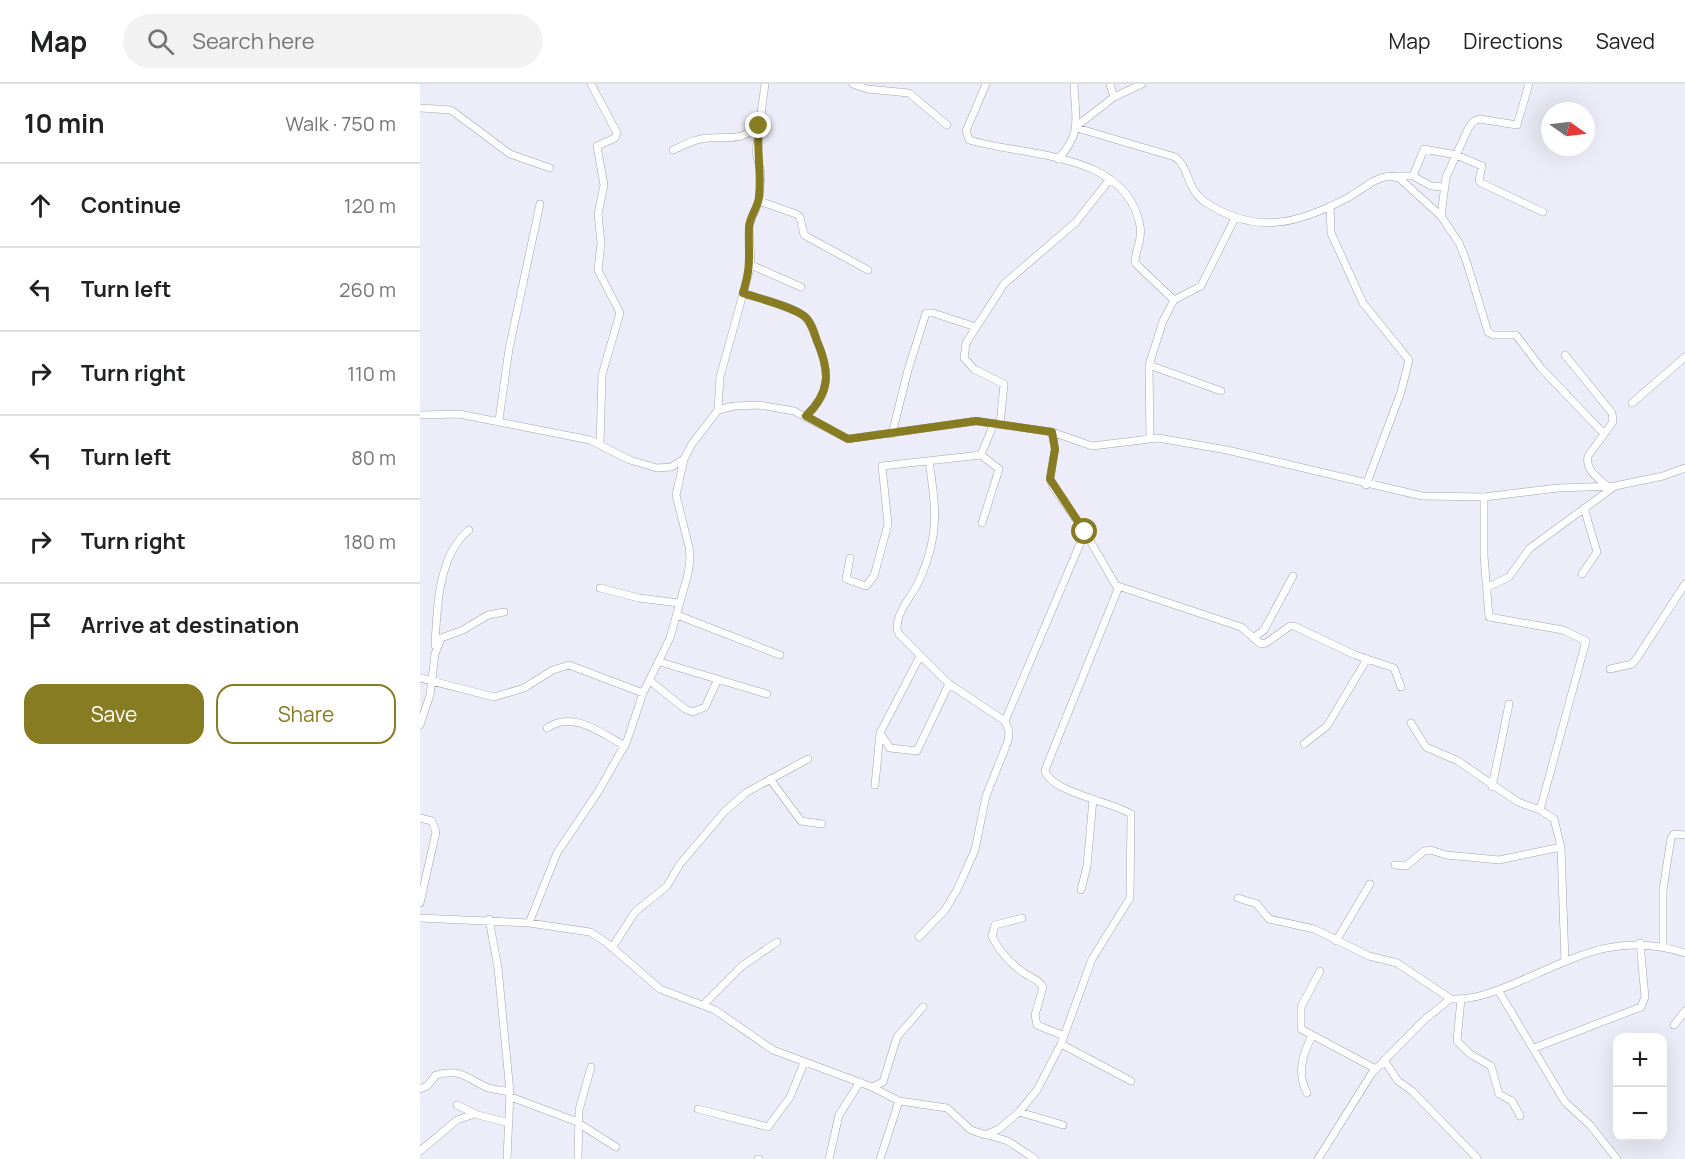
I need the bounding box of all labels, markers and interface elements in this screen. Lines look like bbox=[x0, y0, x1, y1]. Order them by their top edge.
search box bbox=[123, 14, 543, 68]
text: Map bbox=[30, 22, 87, 60]
icon: search bbox=[144, 25, 177, 58]
text: Search here bbox=[192, 26, 315, 56]
text: Map bbox=[1389, 27, 1430, 55]
text: Directions bbox=[1463, 27, 1563, 55]
text: Saved bbox=[1596, 27, 1655, 55]
north arrow bbox=[1541, 102, 1595, 156]
text: 10 min bbox=[24, 105, 105, 141]
text: Walk · 750 m bbox=[285, 110, 396, 137]
route end bbox=[745, 112, 771, 138]
icon: ahead bbox=[24, 189, 57, 222]
text: Continue bbox=[81, 190, 181, 220]
text: 120 m bbox=[344, 192, 396, 219]
icon: left bbox=[24, 273, 57, 306]
text: Turn left bbox=[81, 274, 171, 304]
text: 260 m bbox=[339, 276, 396, 303]
icon: right bbox=[24, 357, 57, 390]
text: Turn right bbox=[81, 358, 186, 388]
text: 110 m bbox=[347, 360, 396, 387]
icon: left bbox=[24, 441, 57, 474]
text: Turn left bbox=[81, 442, 171, 472]
text: 80 m bbox=[351, 444, 396, 471]
route start bbox=[1071, 518, 1097, 544]
icon: right bbox=[24, 525, 57, 558]
text: Turn right bbox=[81, 526, 186, 556]
text: 180 m bbox=[343, 528, 396, 555]
icon: arrive bbox=[24, 609, 57, 642]
text: Arrive at destination bbox=[81, 610, 299, 640]
button: Save bbox=[24, 684, 204, 744]
button: Share bbox=[216, 684, 396, 744]
map controls bbox=[1613, 1033, 1667, 1141]
button: + bbox=[1613, 1033, 1667, 1087]
button: − bbox=[1613, 1087, 1667, 1141]

